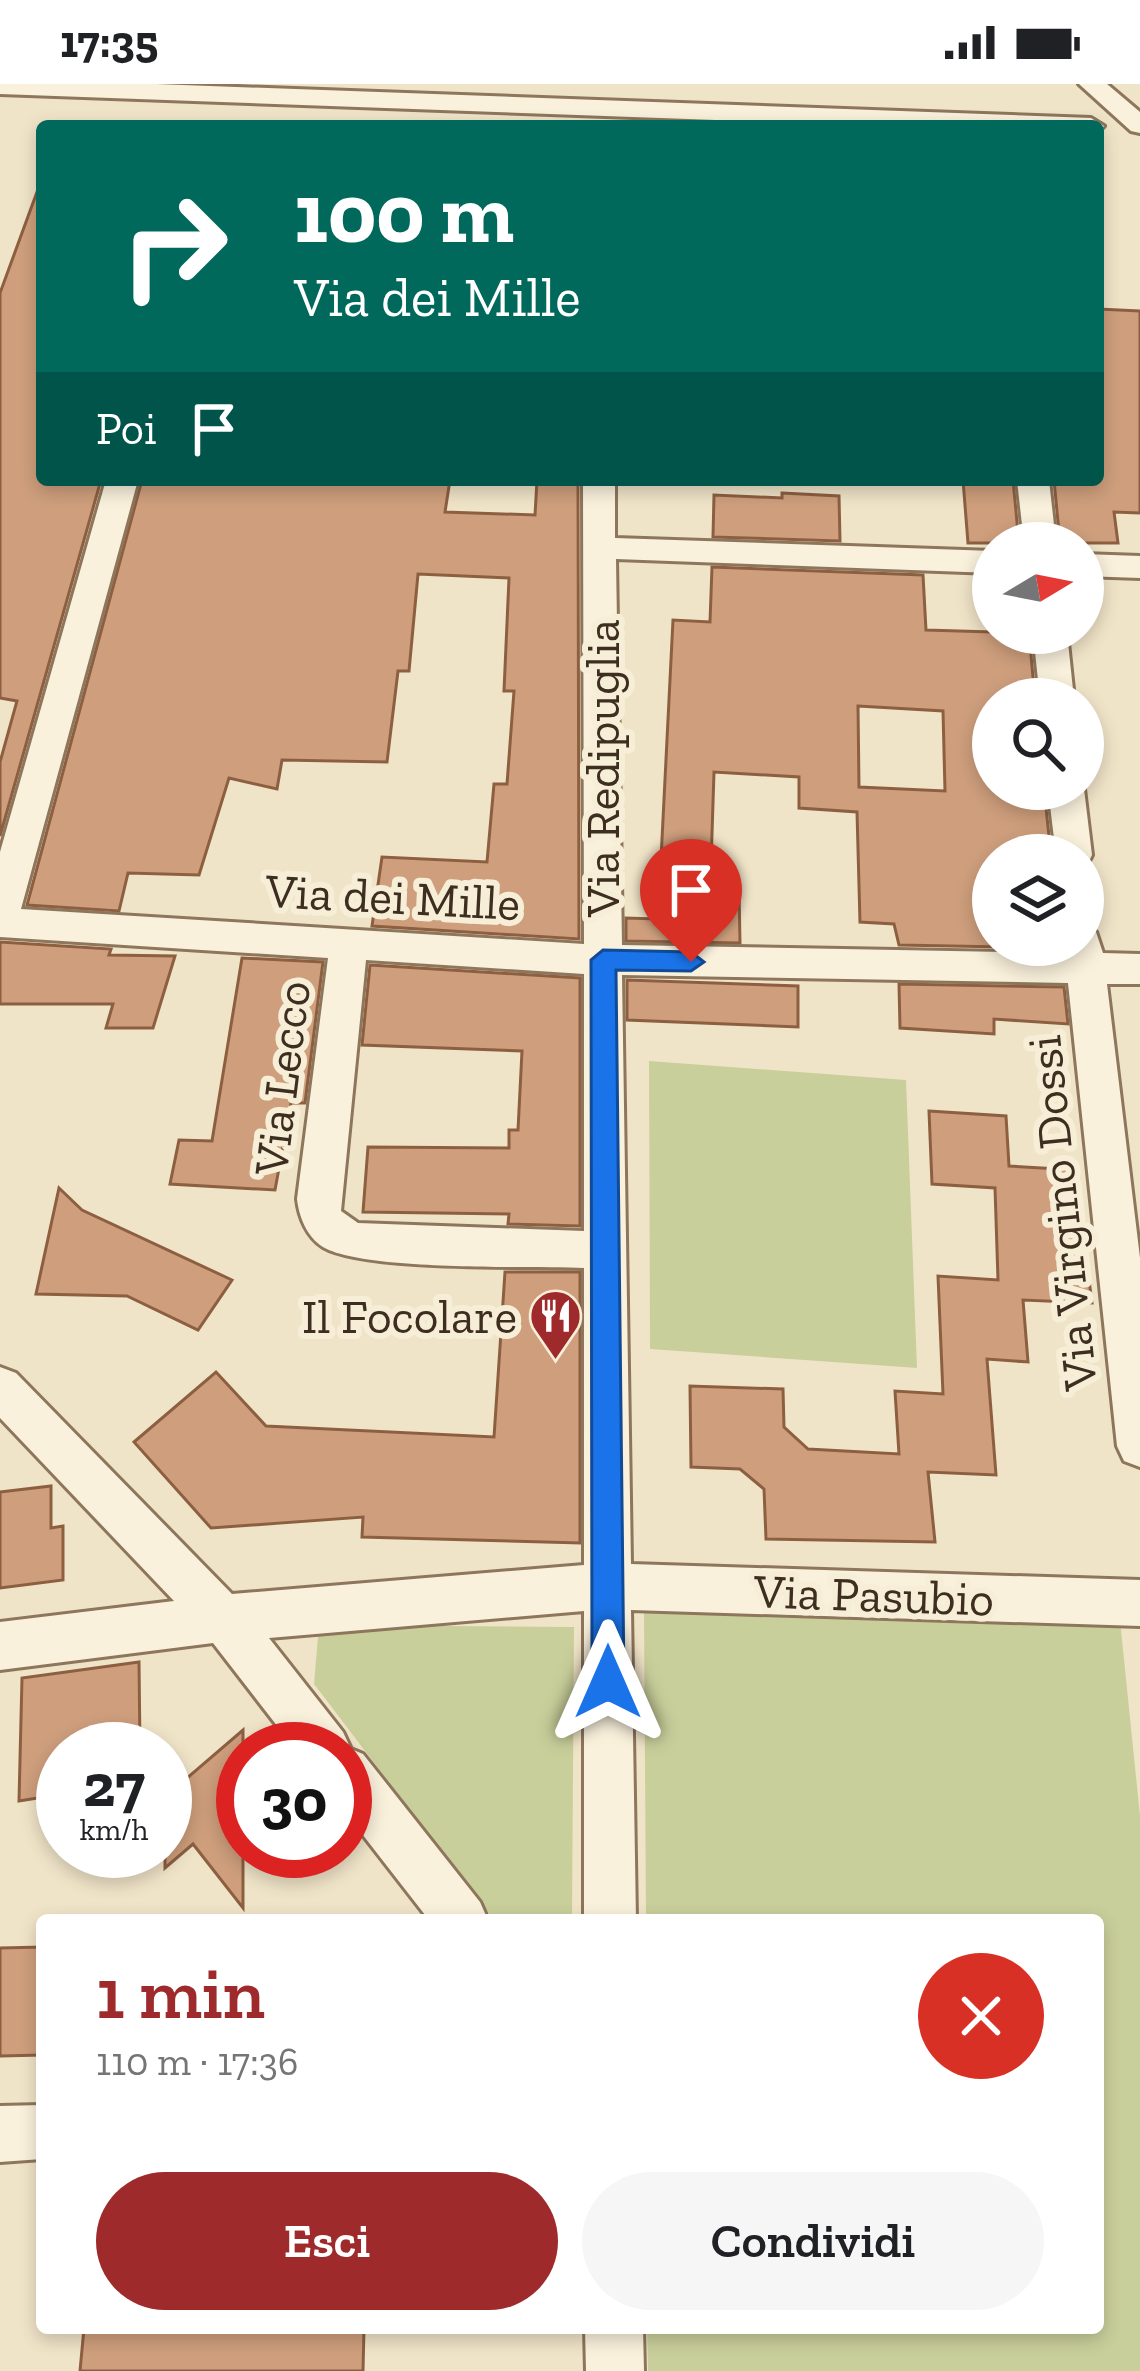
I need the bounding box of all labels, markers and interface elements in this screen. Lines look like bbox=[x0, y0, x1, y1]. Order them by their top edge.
text: 17:35 bbox=[60, 15, 158, 69]
text: 100 m bbox=[294, 163, 514, 264]
icon: right bbox=[96, 168, 252, 324]
text: Via dei Mille bbox=[294, 265, 581, 330]
icon: arrive bbox=[181, 396, 247, 462]
text: Poi bbox=[96, 402, 157, 456]
north arrow bbox=[972, 522, 1104, 654]
map controls bbox=[972, 522, 1104, 966]
street label: Via Redipuglia bbox=[574, 619, 631, 918]
button: search bbox=[972, 678, 1104, 810]
button: layers bbox=[972, 834, 1104, 966]
pin bbox=[640, 839, 742, 962]
icon: arrive bbox=[658, 857, 724, 923]
street label: Via dei Mille bbox=[263, 862, 522, 932]
street label: Via Lecco bbox=[242, 978, 322, 1179]
street label: Via Virgino Dossi bbox=[1015, 1033, 1109, 1394]
place label: Il Focolare bbox=[302, 1288, 517, 1345]
restaurant icon: Il Focolare bbox=[528, 1288, 584, 1362]
street label: Via Pasubio bbox=[752, 1562, 995, 1628]
position arrow bbox=[545, 1619, 671, 1745]
speed limit sign: 30 bbox=[216, 1722, 372, 1878]
text: 27 bbox=[83, 1749, 145, 1821]
text: km/h bbox=[80, 1812, 148, 1848]
text: 1 min bbox=[96, 1950, 265, 2036]
button: close bbox=[918, 1953, 1044, 2079]
text: 110 m · 17:36 bbox=[96, 2038, 299, 2085]
button: Esci bbox=[96, 2172, 558, 2310]
button: Condividi bbox=[582, 2172, 1044, 2310]

